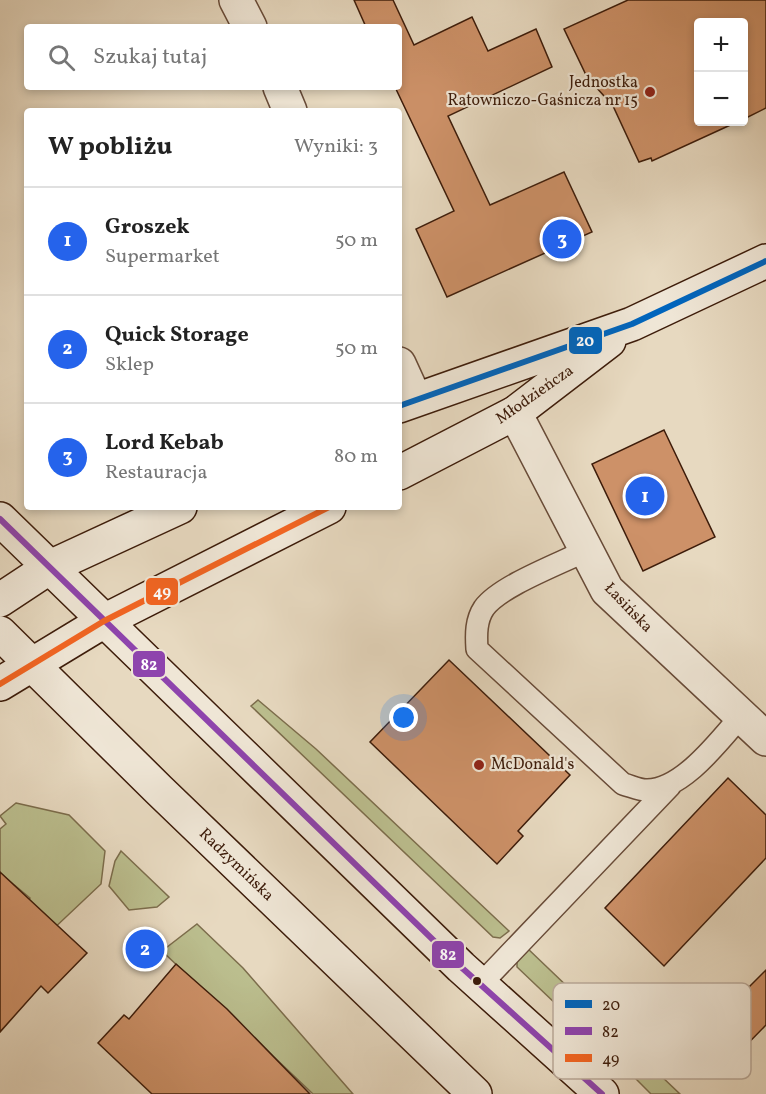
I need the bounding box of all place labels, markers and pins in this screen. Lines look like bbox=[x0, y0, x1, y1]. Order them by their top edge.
place label: Jednostka Ratowniczo-Gaśnicza nr 15 bbox=[447, 72, 638, 112]
marker: Jednostka Ratowniczo-Gaśnicza nr 15 bbox=[643, 85, 657, 99]
pin: 3 bbox=[542, 216, 582, 262]
pin: 1 bbox=[626, 474, 664, 518]
place label: McDonald's bbox=[491, 754, 574, 776]
marker: McDonald's bbox=[472, 758, 486, 772]
pin: 2 bbox=[126, 926, 164, 972]
unlabelled marker bbox=[471, 975, 483, 987]

